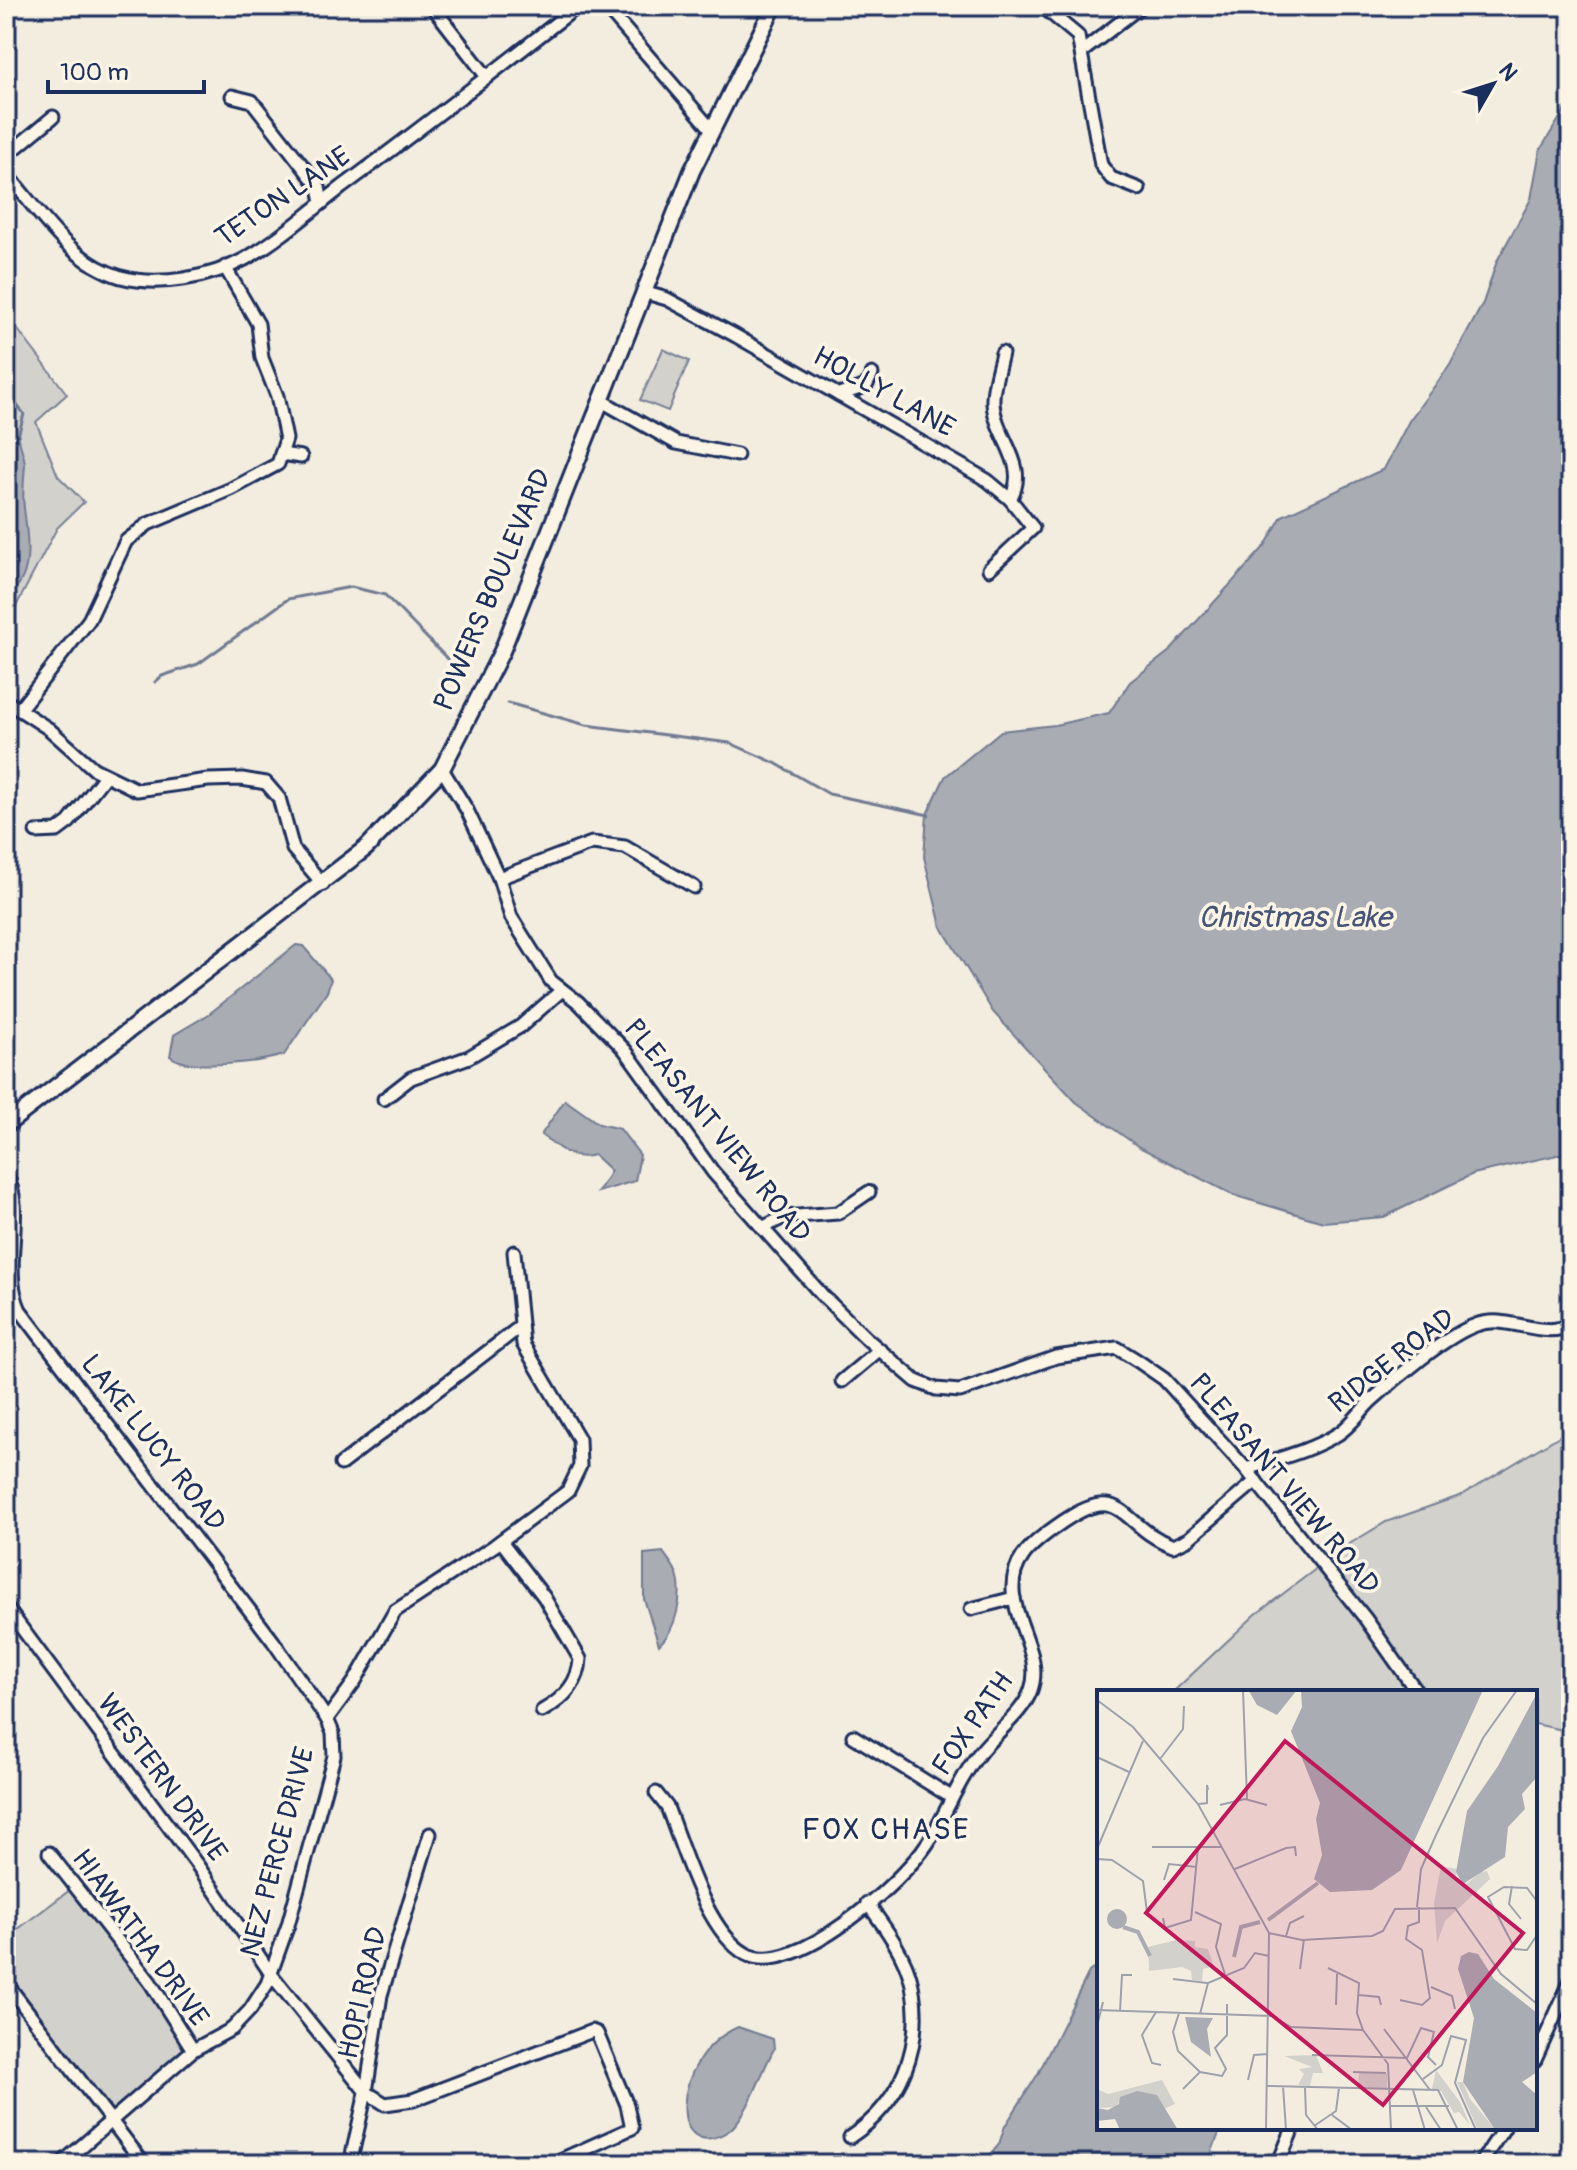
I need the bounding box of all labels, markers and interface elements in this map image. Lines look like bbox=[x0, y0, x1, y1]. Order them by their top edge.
scale bar bbox=[48, 44, 204, 94]
north arrow bbox=[1453, 44, 1533, 124]
text: N bbox=[1492, 57, 1523, 87]
text: 100 m bbox=[60, 58, 129, 87]
street label: TETON LANE bbox=[209, 139, 357, 255]
street label: HOLLY LANE bbox=[807, 339, 961, 445]
street label: POWERS BOULEVARD bbox=[426, 464, 560, 716]
water label: Christmas Lake bbox=[1199, 899, 1395, 936]
street label: PLEASANT VIEW ROAD bbox=[616, 1012, 818, 1250]
street label: RIDGE ROAD bbox=[1322, 1301, 1462, 1421]
street label: LAKE LUCY ROAD bbox=[73, 1347, 233, 1539]
street label: PLEASANT VIEW ROAD bbox=[1181, 1366, 1387, 1602]
street label: FOX PATH bbox=[925, 1666, 1021, 1782]
street label: WESTERN DRIVE bbox=[89, 1687, 235, 1869]
inset map bbox=[1097, 1690, 1537, 2130]
street label: NEZ PERCE DRIVE bbox=[233, 1743, 323, 1961]
district label: FOX CHASE bbox=[802, 1811, 970, 1848]
street label: HIAWATHA DRIVE bbox=[64, 1842, 216, 2034]
street label: HOPI ROAD bbox=[331, 1923, 395, 2063]

